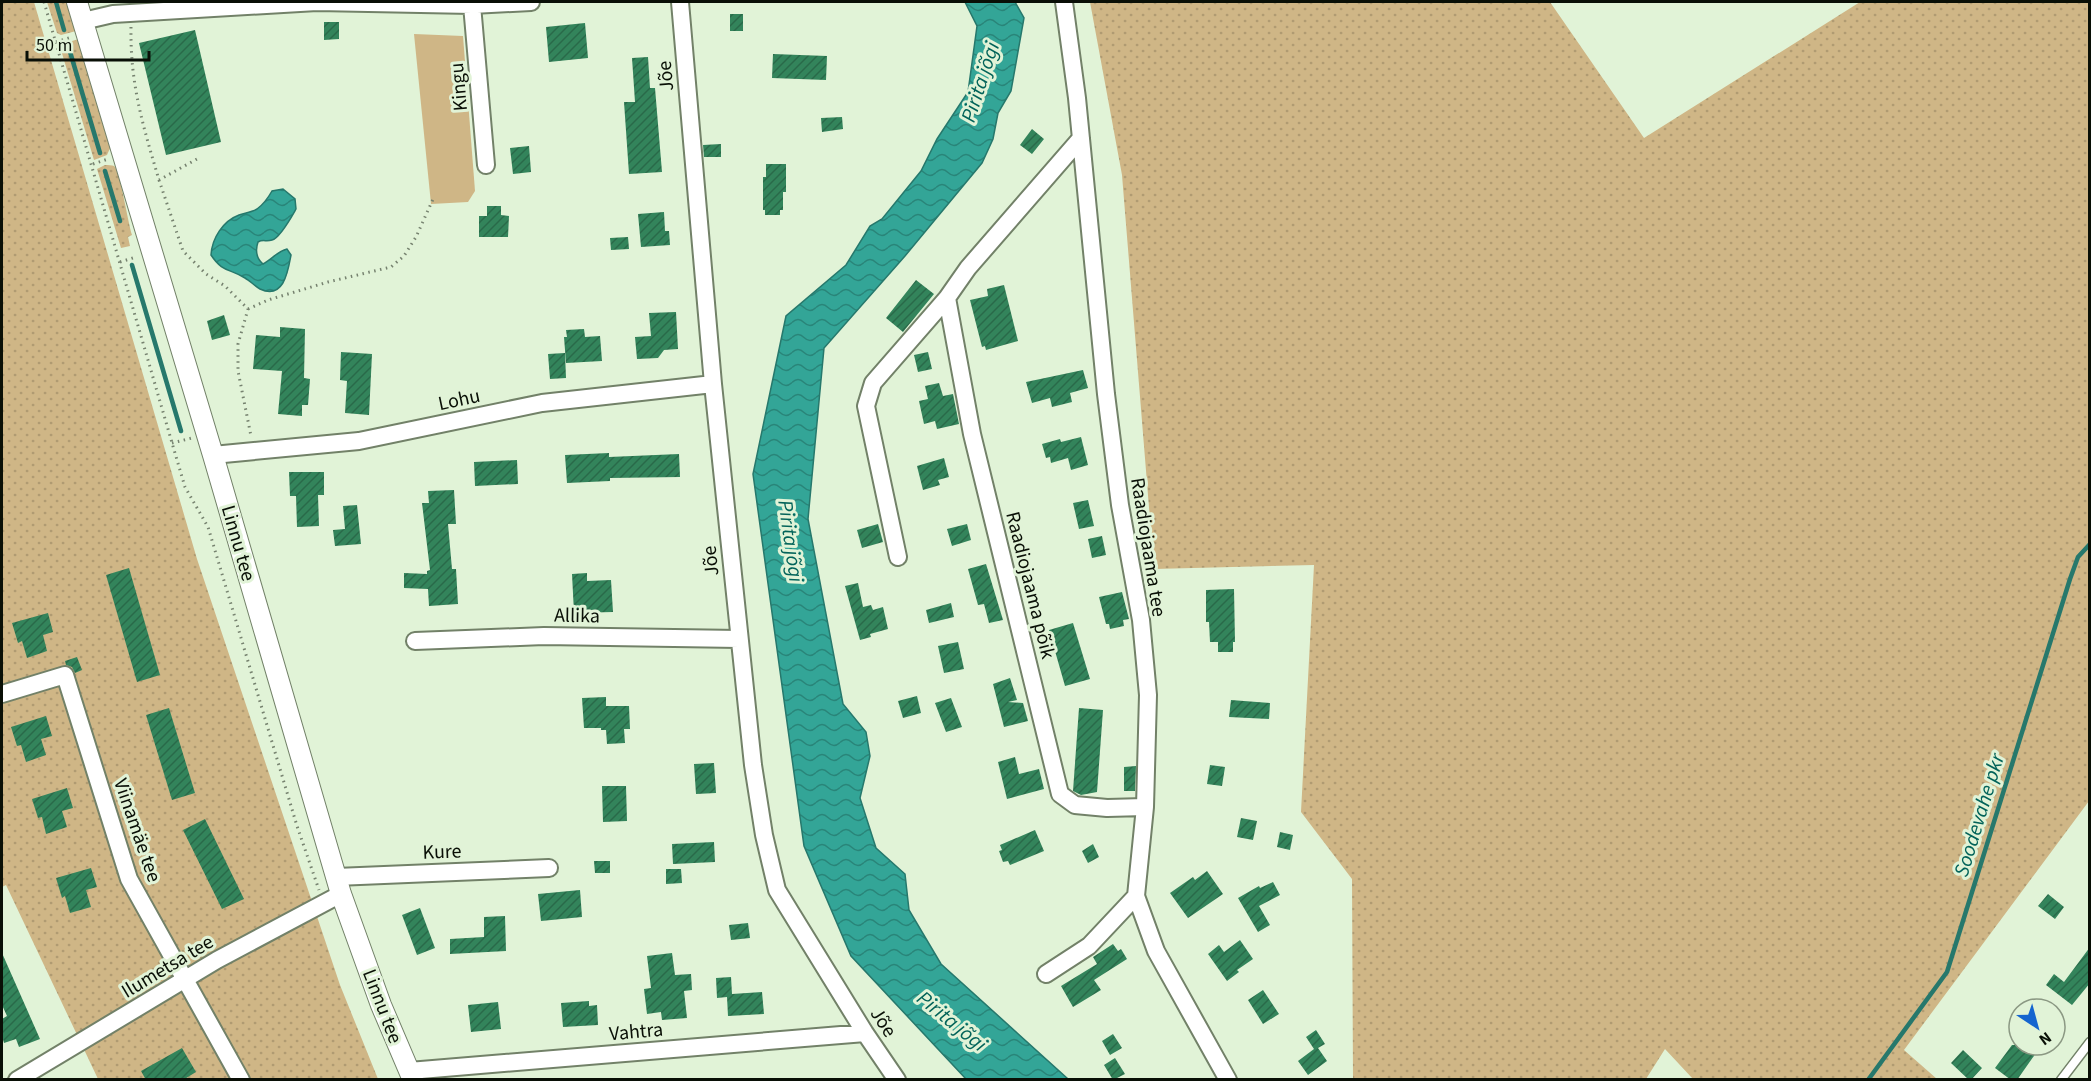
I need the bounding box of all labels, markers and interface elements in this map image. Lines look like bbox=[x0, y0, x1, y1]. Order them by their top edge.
scale bar bbox=[27, 24, 148, 62]
text: 50 m bbox=[36, 33, 72, 58]
water label: Pirita jõgi bbox=[953, 37, 1007, 126]
street label: Jõe bbox=[651, 60, 681, 92]
street label: Kingu bbox=[443, 62, 475, 112]
street label: Lohu bbox=[436, 382, 483, 418]
street label: Raadiojaama tee bbox=[1123, 476, 1173, 619]
water label: Pirita jõgi bbox=[770, 498, 812, 585]
street label: Linnu tee bbox=[214, 502, 262, 585]
street label: Raadiojaama põik bbox=[998, 509, 1062, 662]
street label: Jõe bbox=[695, 544, 727, 577]
street label: Allika bbox=[554, 602, 600, 630]
water label: Soodevahe pkr bbox=[1946, 749, 2012, 880]
street label: Viinamäe tee bbox=[106, 775, 168, 886]
street label: Kure bbox=[422, 837, 462, 867]
street label: Ilumetsa tee bbox=[116, 928, 219, 1005]
street label: Linnu tee bbox=[355, 965, 409, 1048]
water label: Pirita jõgi bbox=[910, 983, 994, 1059]
north arrow bbox=[2007, 997, 2067, 1057]
street label: Jõe bbox=[863, 1002, 903, 1043]
street label: Vahtra bbox=[608, 1016, 664, 1048]
text: N bbox=[2034, 1026, 2056, 1050]

